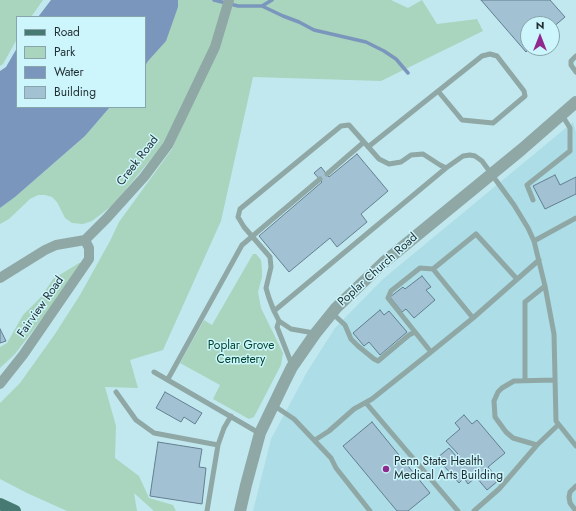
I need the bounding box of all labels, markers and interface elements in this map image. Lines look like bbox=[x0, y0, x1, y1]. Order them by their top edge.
legend bbox=[16, 16, 146, 108]
north arrow bbox=[520, 16, 560, 56]
text: N bbox=[536, 17, 544, 33]
text: Road bbox=[54, 23, 80, 41]
text: Park bbox=[54, 43, 75, 61]
text: Water bbox=[54, 63, 84, 81]
text: Building bbox=[54, 83, 96, 101]
street label: Creek Road bbox=[114, 133, 162, 189]
street label: Poplar Church Road bbox=[335, 230, 421, 310]
street label: Fairview Road bbox=[15, 274, 67, 340]
park label: Poplar Grove Cemetery bbox=[208, 339, 274, 367]
place label: Penn State Health Medical Arts Building bbox=[394, 455, 503, 483]
marker: Penn State Health Medical Arts Building bbox=[381, 464, 391, 474]

